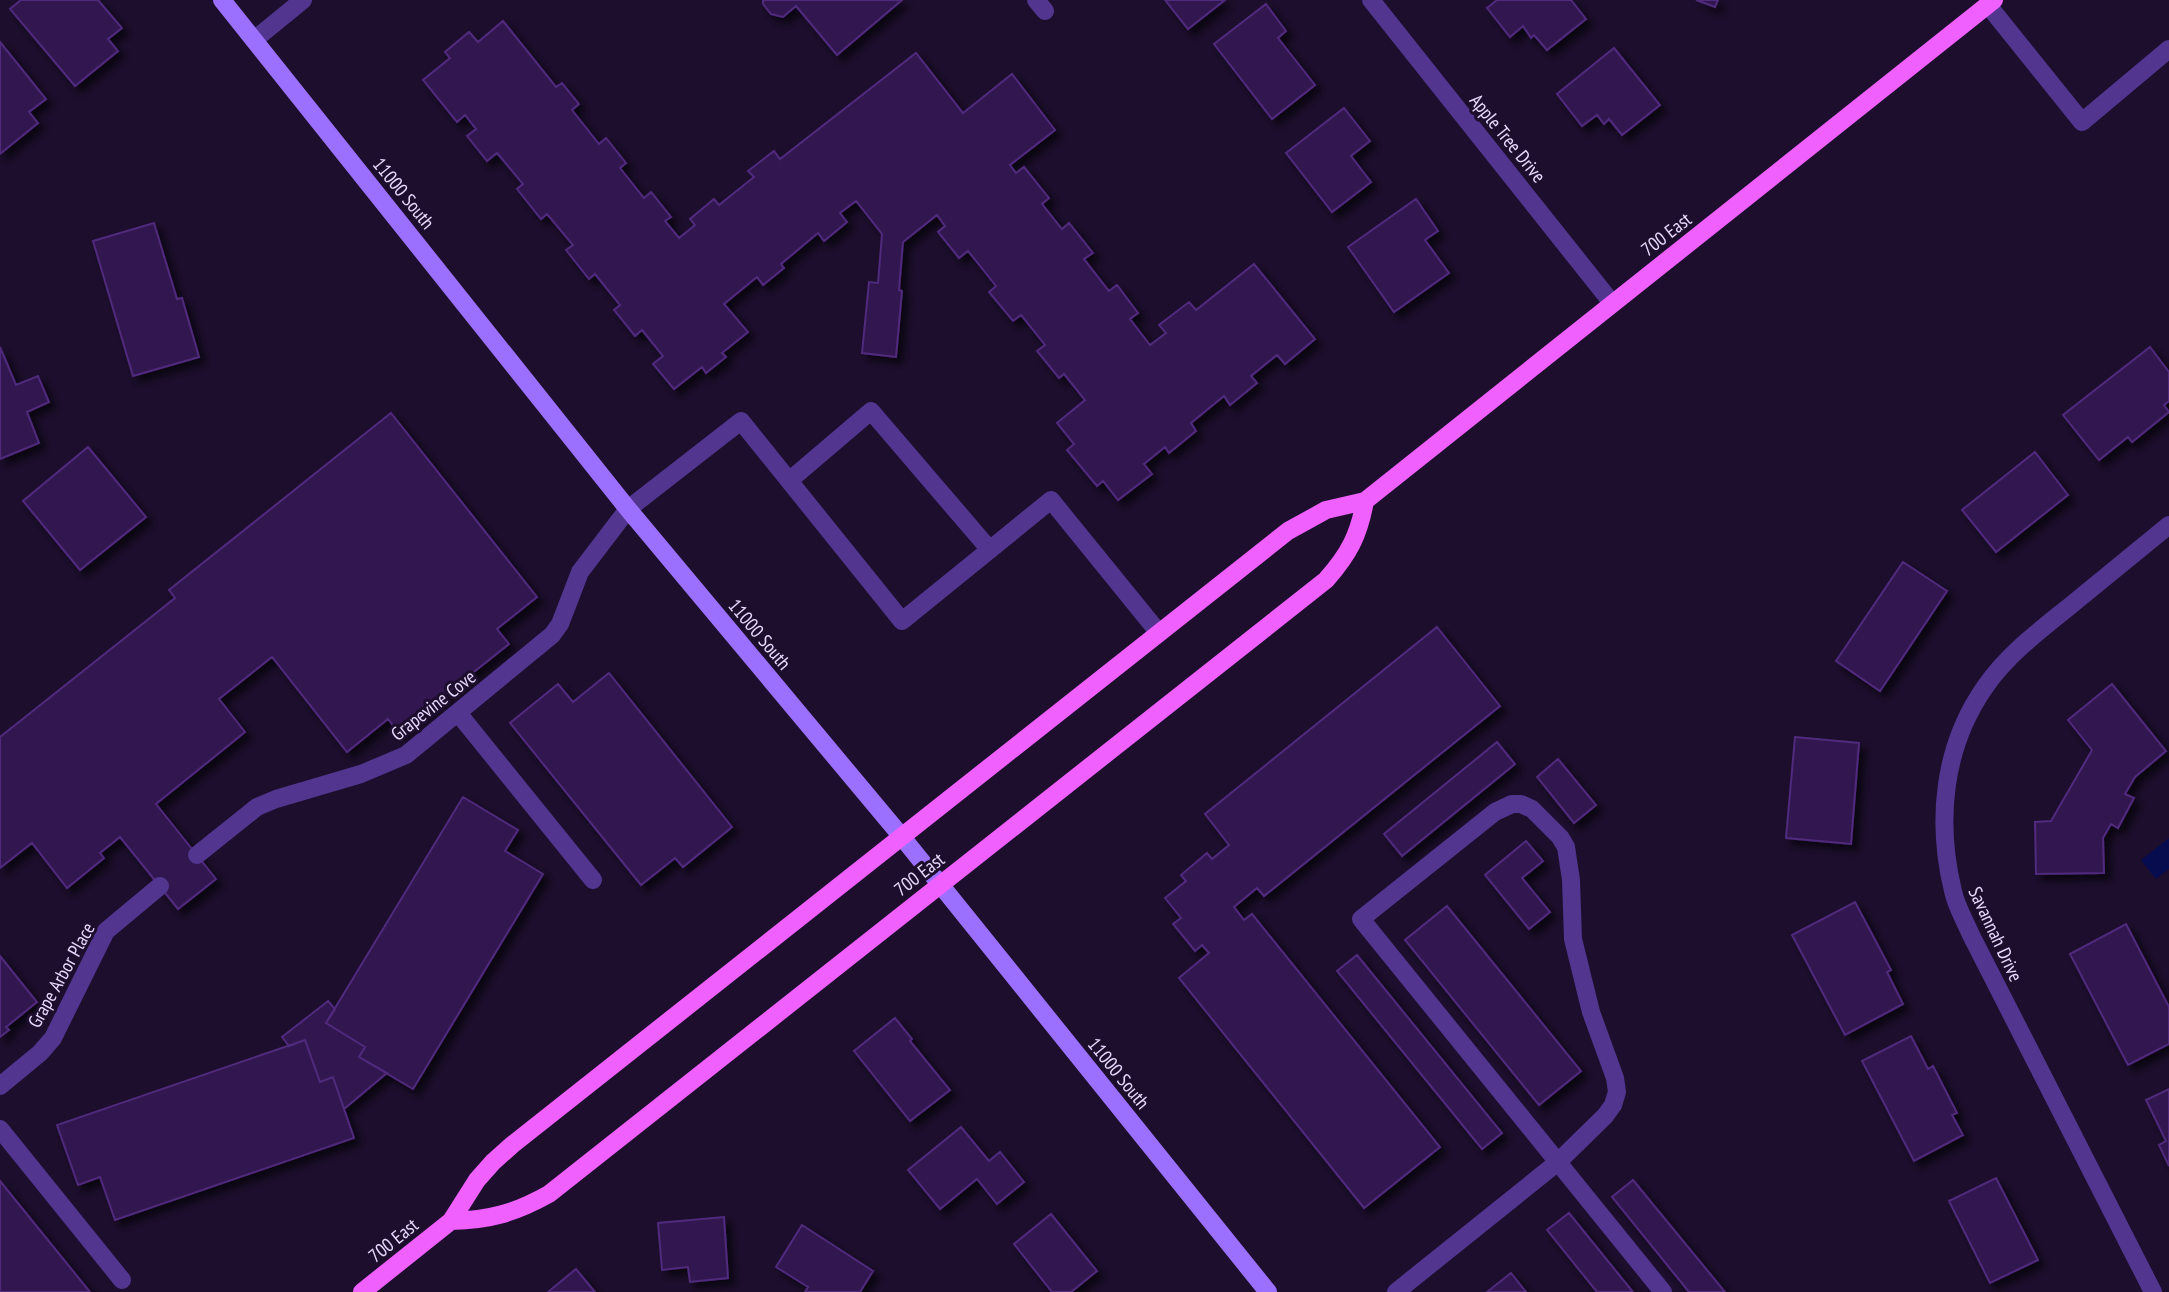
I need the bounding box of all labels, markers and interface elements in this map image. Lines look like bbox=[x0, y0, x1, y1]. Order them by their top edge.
street label: Apple Tree Drive bbox=[1465, 89, 1551, 187]
street label: 11000 South bbox=[368, 152, 440, 234]
street label: 700 East bbox=[1636, 206, 1696, 261]
street label: 11000 South bbox=[724, 594, 796, 674]
street label: Grapevine Cove bbox=[386, 664, 480, 746]
street label: 700 East bbox=[889, 846, 949, 901]
street label: Savannah Drive bbox=[1964, 883, 2028, 985]
street label: Grape Arbor Place bbox=[22, 918, 100, 1032]
street label: 11000 South bbox=[1083, 1032, 1155, 1114]
street label: 700 East bbox=[363, 1212, 423, 1267]

